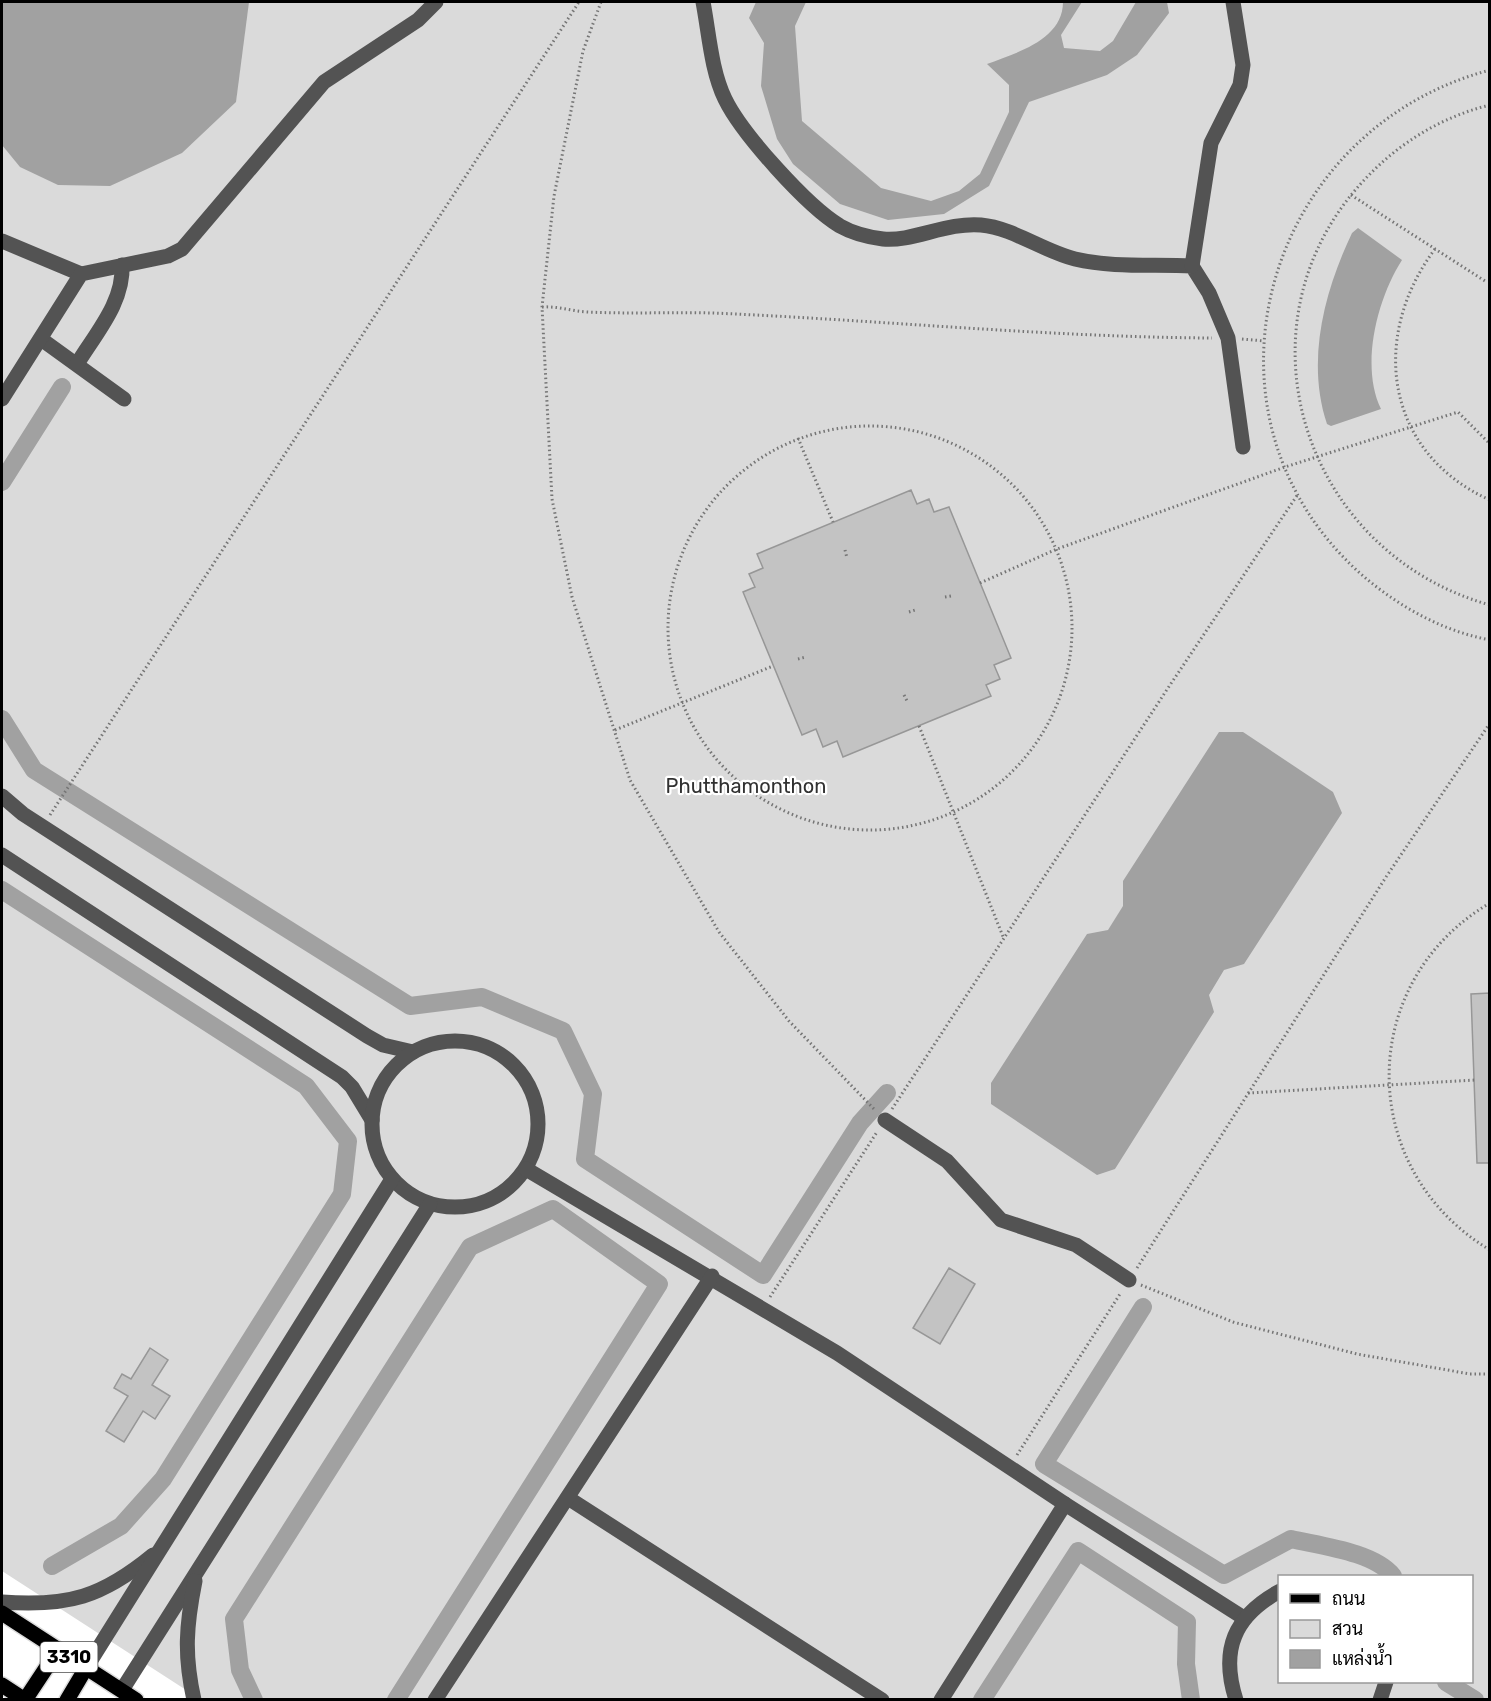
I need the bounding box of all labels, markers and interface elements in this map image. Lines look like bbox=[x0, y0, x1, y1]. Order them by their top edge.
park label: Phutthamonthon bbox=[666, 774, 826, 798]
legend bbox=[1278, 1575, 1473, 1683]
text: ถนน bbox=[1332, 1588, 1365, 1610]
text: สวน bbox=[1332, 1618, 1363, 1640]
road number: 3310 bbox=[40, 1642, 98, 1672]
text: แหล่งน้ำ bbox=[1332, 1643, 1393, 1670]

